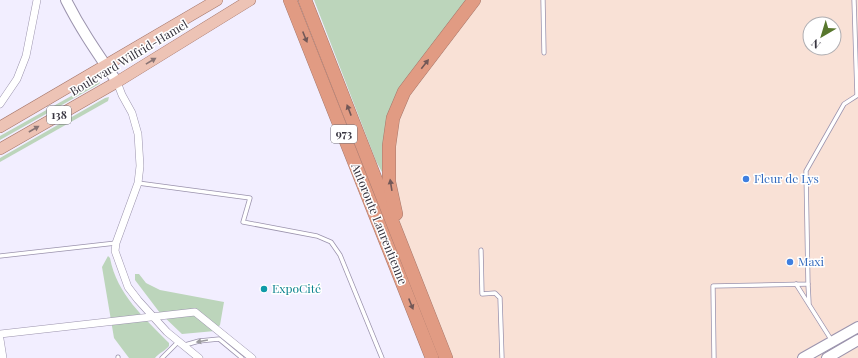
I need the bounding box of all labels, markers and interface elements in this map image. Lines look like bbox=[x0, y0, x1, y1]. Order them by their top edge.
street label: Boulevard Wilfrid-Hamel bbox=[66, 15, 191, 99]
north arrow bbox=[802, 16, 842, 56]
one-way arrow bbox=[303, 32, 309, 44]
text: N bbox=[808, 36, 823, 53]
one-way arrow bbox=[145, 58, 157, 65]
one-way arrow bbox=[420, 59, 429, 70]
one-way arrow bbox=[345, 104, 351, 116]
road number: 138 bbox=[47, 106, 71, 124]
road number: 973 bbox=[331, 125, 357, 143]
one-way arrow bbox=[28, 126, 40, 133]
street label: Autoroute Laurentienne bbox=[348, 160, 412, 287]
place label: Fleur de Lys bbox=[754, 170, 819, 186]
marker: Fleur de Lys bbox=[741, 174, 751, 184]
one-way arrow bbox=[387, 179, 393, 191]
place label: Maxi bbox=[798, 253, 825, 269]
marker: Maxi bbox=[785, 257, 795, 267]
place label: ExpoCité bbox=[272, 280, 321, 296]
marker: ExpoCité bbox=[259, 284, 269, 294]
one-way arrow bbox=[408, 299, 414, 311]
one-way arrow bbox=[196, 338, 208, 344]

